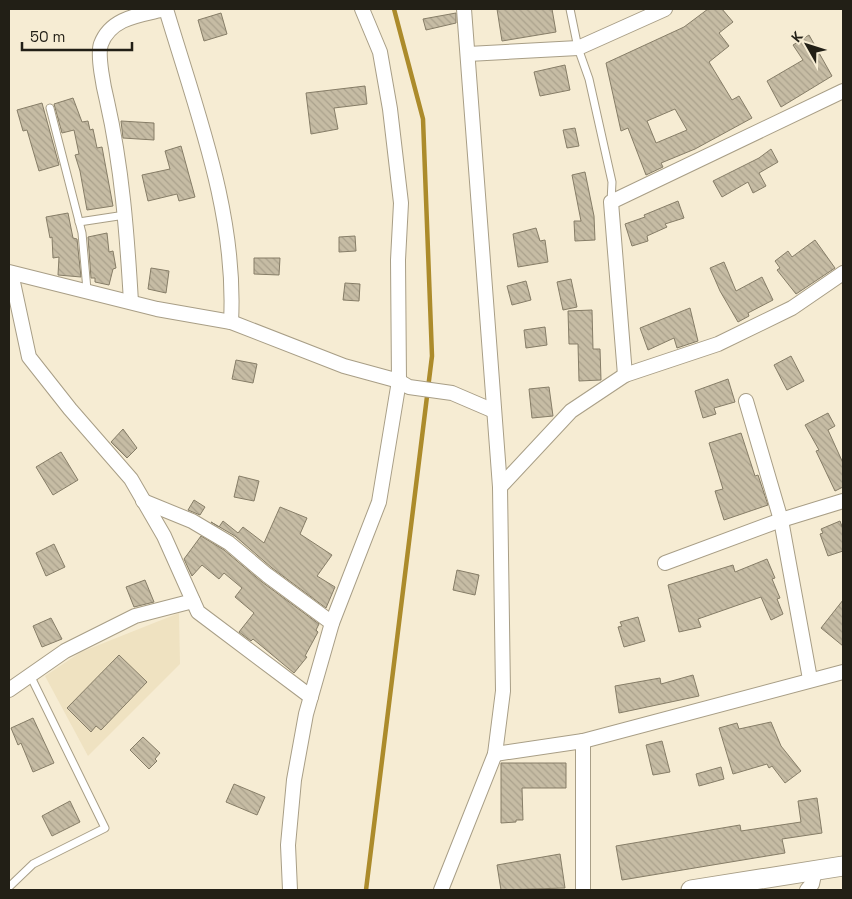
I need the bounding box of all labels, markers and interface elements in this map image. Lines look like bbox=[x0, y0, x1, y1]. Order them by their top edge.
scale bar bbox=[22, 20, 132, 52]
north arrow bbox=[782, 20, 832, 70]
text: 50 m bbox=[30, 27, 65, 46]
text: K bbox=[787, 28, 807, 46]

